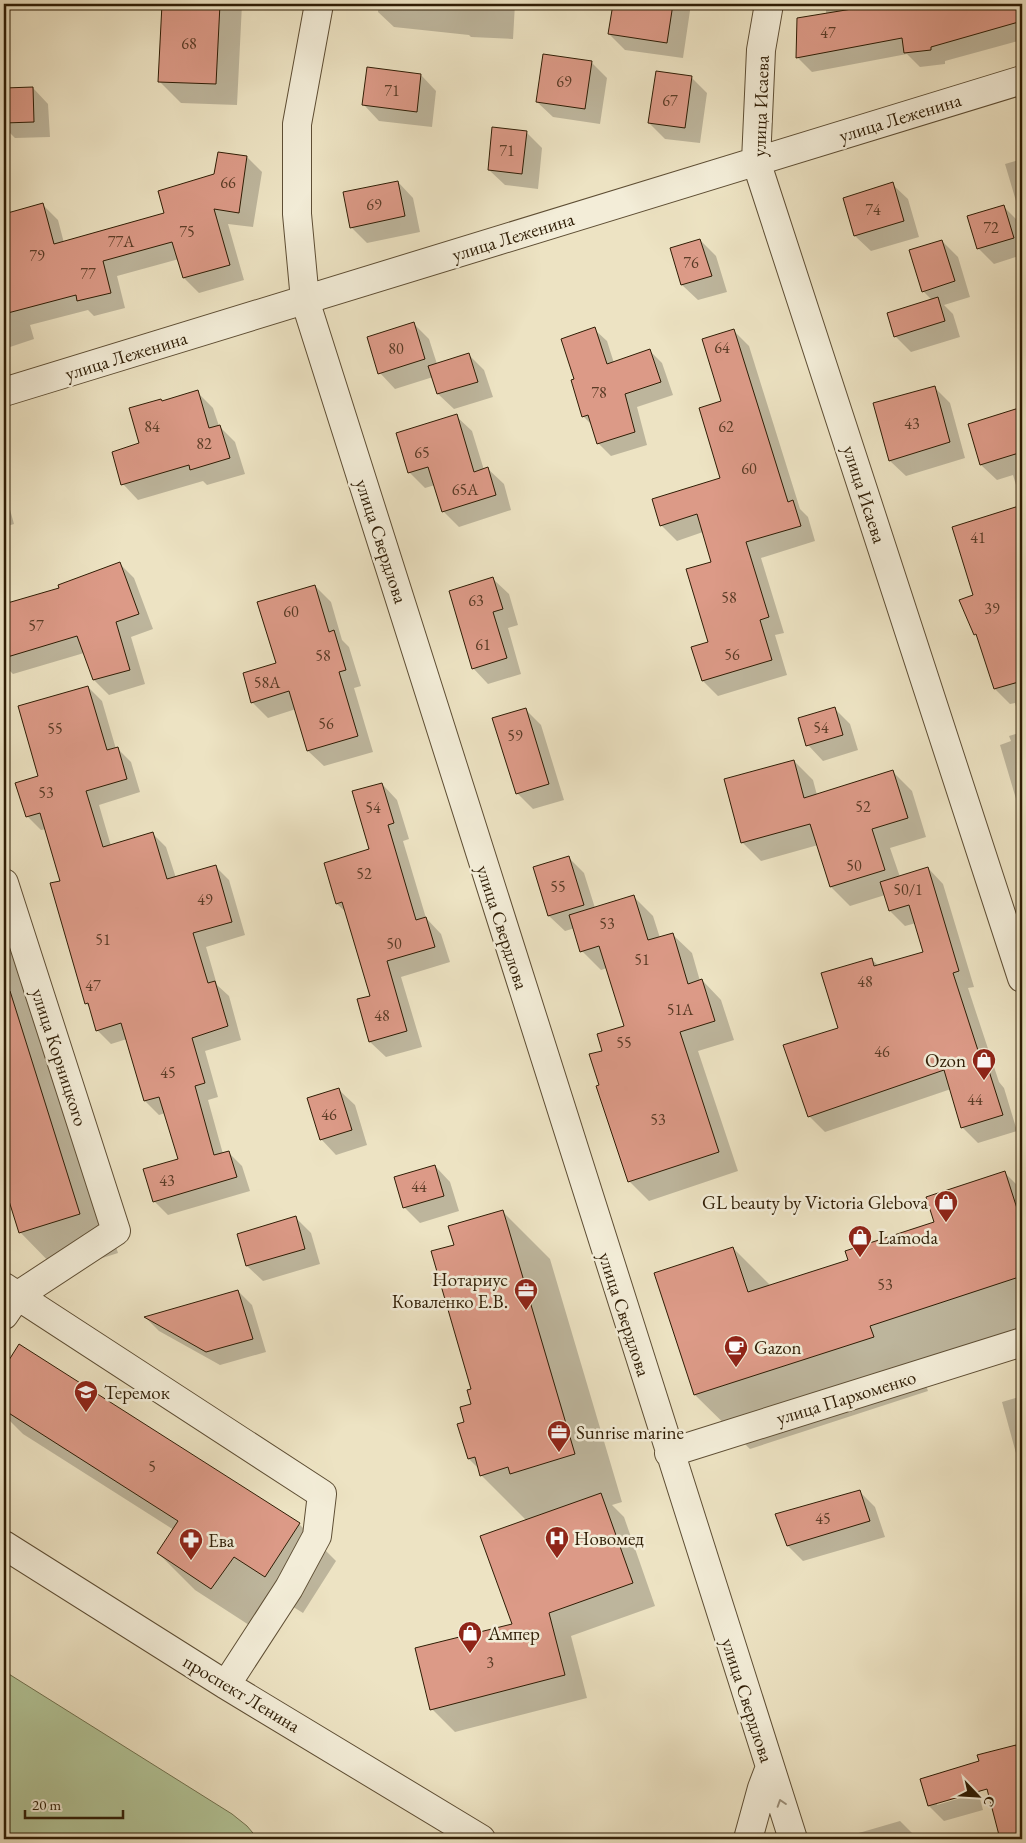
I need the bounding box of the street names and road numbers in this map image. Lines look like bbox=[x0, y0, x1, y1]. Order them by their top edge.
street label: улица Исаева bbox=[746, 54, 775, 157]
street label: улица Леженина bbox=[836, 87, 965, 148]
street label: улица Леженина bbox=[449, 206, 578, 267]
street label: улица Леженина bbox=[62, 325, 191, 386]
street label: улица Исаева bbox=[837, 442, 892, 547]
street label: улица Свердлова bbox=[350, 476, 414, 607]
street label: улица Свердлова bbox=[471, 862, 535, 993]
street label: улица Корницкого bbox=[25, 985, 94, 1129]
street label: улица Свердлова bbox=[593, 1249, 657, 1380]
street label: улица Пархоменко bbox=[773, 1364, 919, 1431]
street label: улица Свердлова bbox=[716, 1635, 780, 1766]
street label: проспект Ленина bbox=[179, 1649, 305, 1738]

